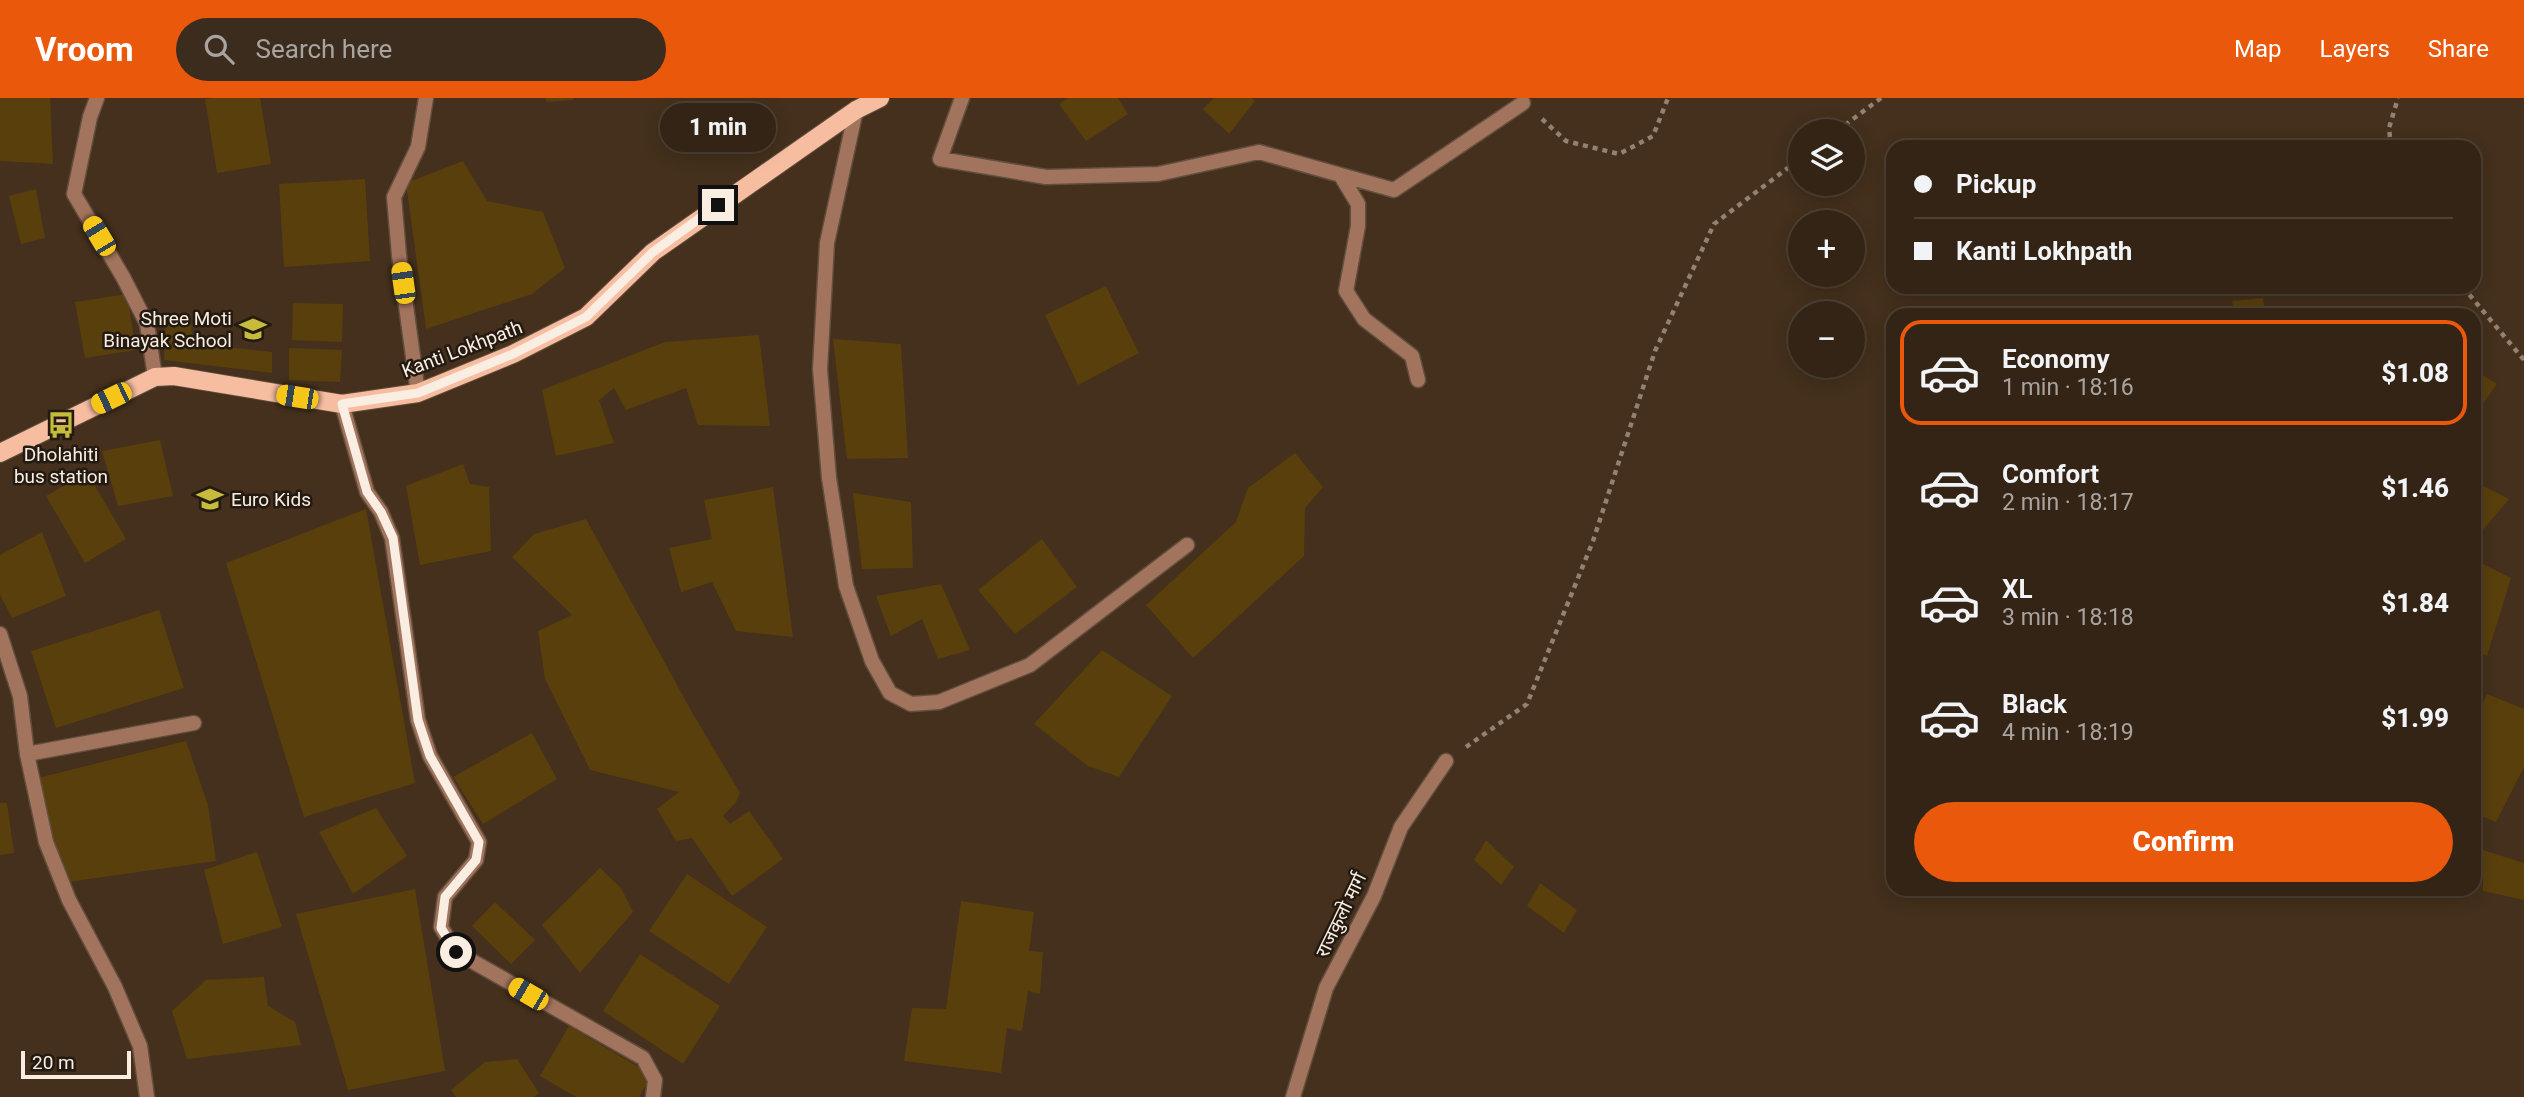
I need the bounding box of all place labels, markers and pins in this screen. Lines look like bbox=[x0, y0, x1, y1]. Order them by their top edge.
place label: Shree Moti Binayak School bbox=[103, 307, 232, 352]
school or university icon: Shree Moti Binayak School bbox=[238, 314, 268, 344]
bus stop icon: Dholahiti bus station bbox=[46, 410, 76, 440]
place label: Dholahiti bus station bbox=[14, 443, 108, 488]
school or university icon: Euro Kids bbox=[195, 484, 225, 514]
place label: Euro Kids bbox=[231, 488, 311, 511]

